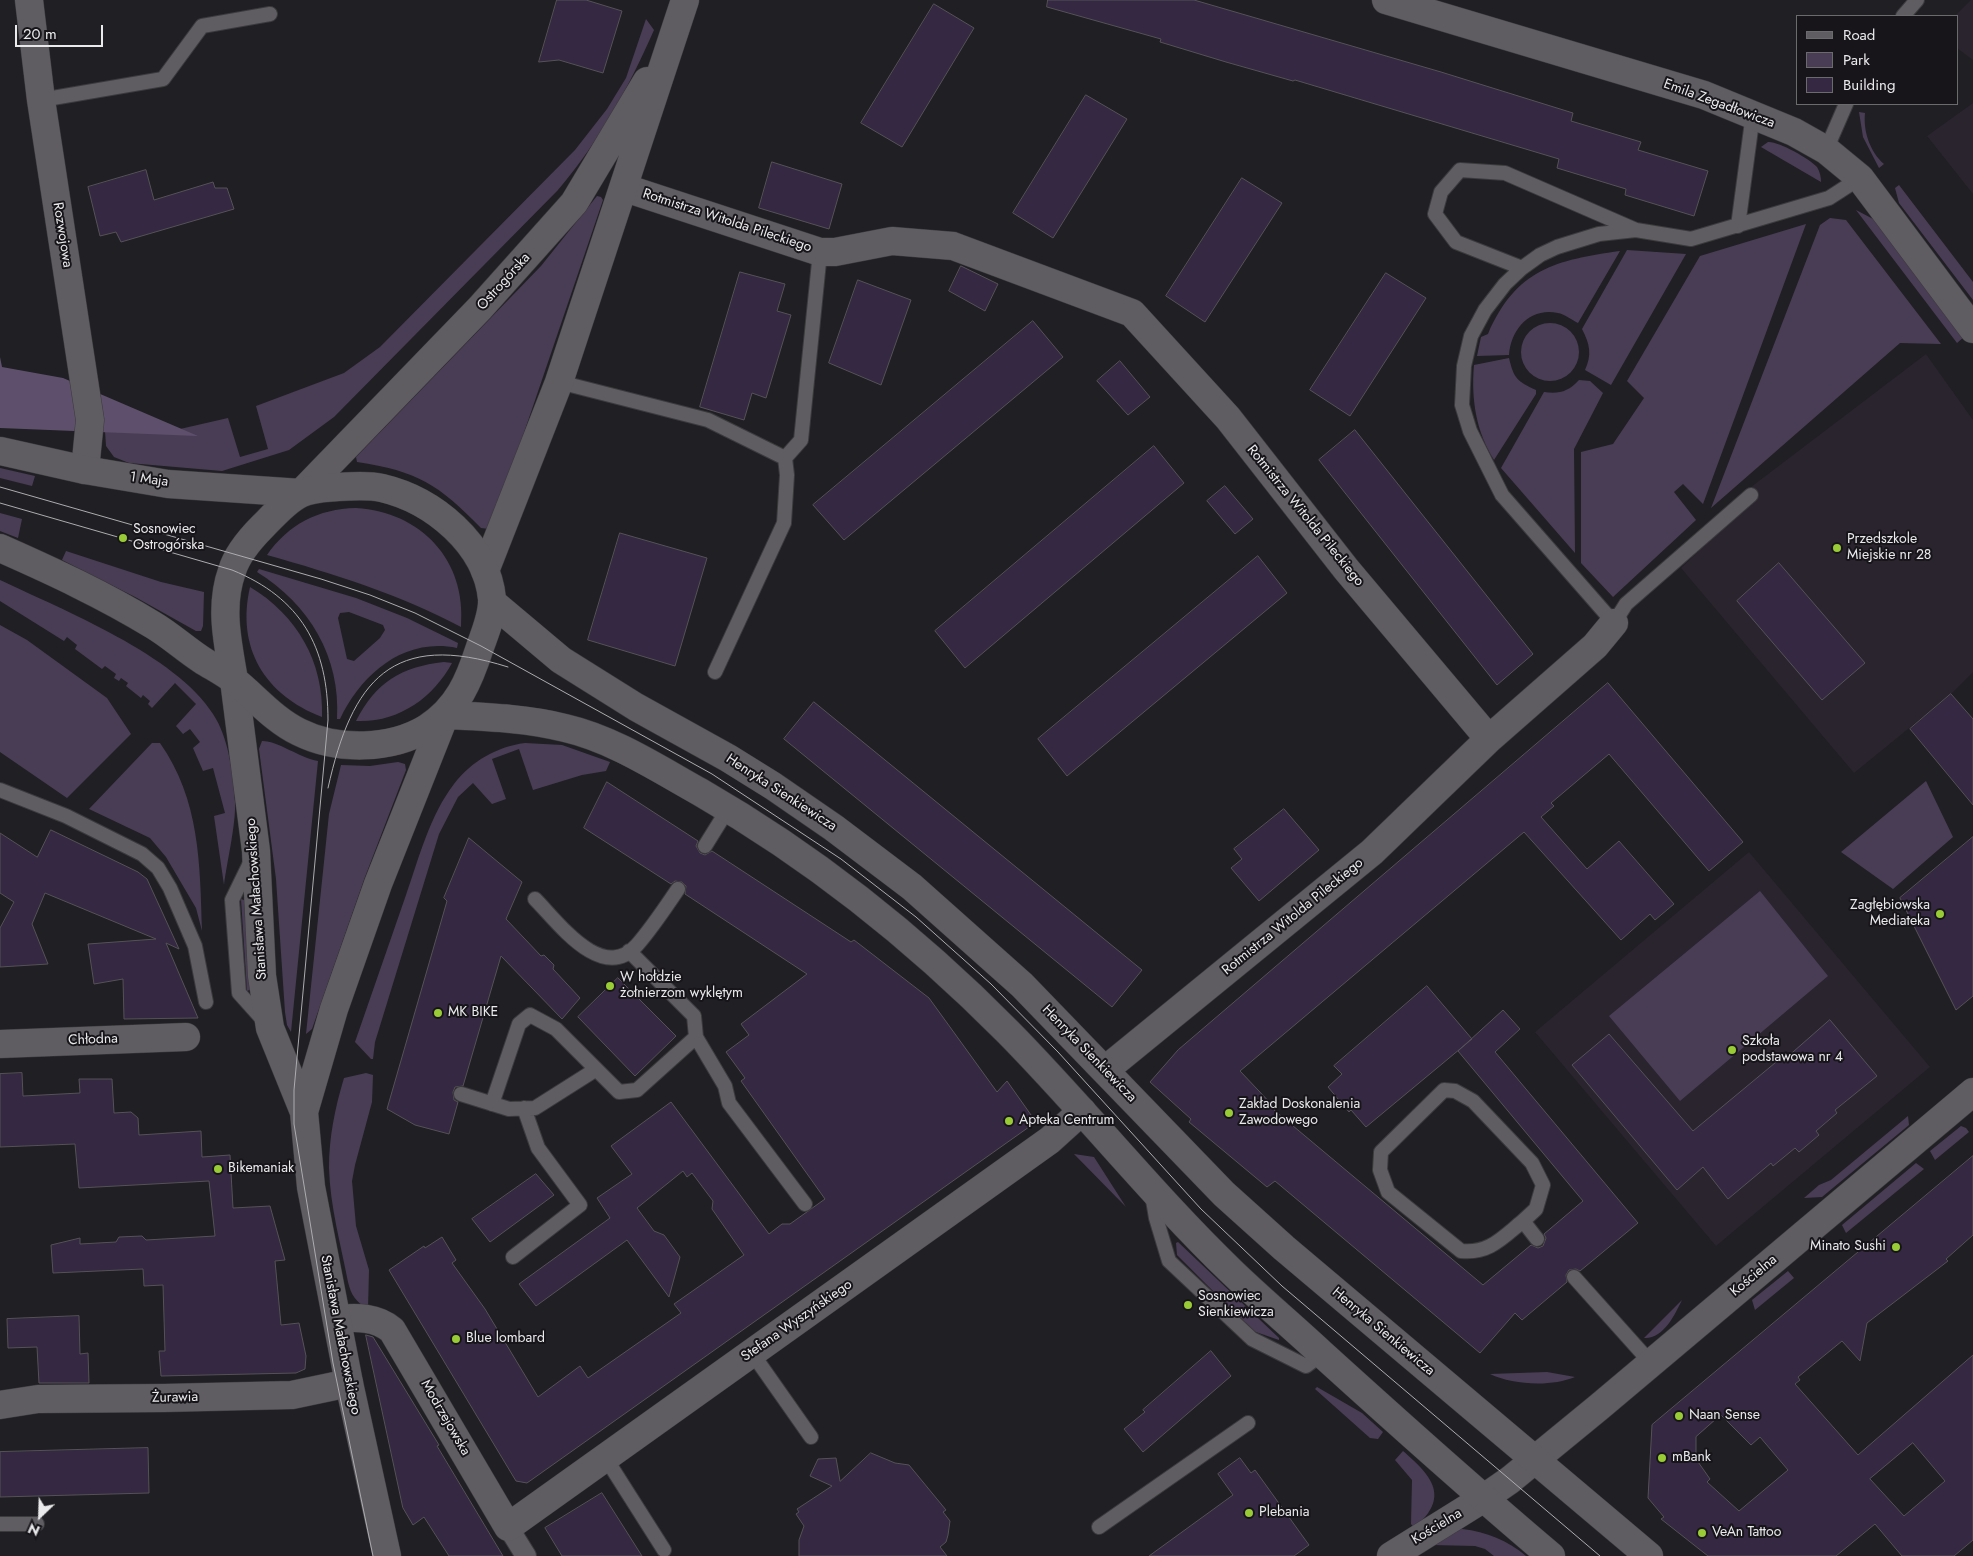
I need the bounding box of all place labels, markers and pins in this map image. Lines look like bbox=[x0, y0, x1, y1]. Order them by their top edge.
place label: Sosnowiec Ostrogórska bbox=[133, 522, 204, 554]
marker: Sosnowiec Ostrogórska bbox=[117, 532, 129, 544]
place label: Przedszkole Miejskie nr 28 bbox=[1847, 532, 1932, 564]
marker: Przedszkole Miejskie nr 28 bbox=[1831, 542, 1843, 554]
place label: Zagłębiowska Mediateka bbox=[1850, 898, 1930, 930]
marker: Zagłębiowska Mediateka bbox=[1934, 908, 1946, 920]
place label: W hołdzie żołnierzom wyklętym bbox=[620, 970, 743, 1002]
marker: W hołdzie żołnierzom wyklętym bbox=[604, 980, 616, 992]
place label: MK BIKE bbox=[448, 1005, 498, 1021]
marker: MK BIKE bbox=[432, 1007, 444, 1019]
place label: Szkoła podstawowa nr 4 bbox=[1742, 1034, 1843, 1066]
marker: Szkoła podstawowa nr 4 bbox=[1726, 1044, 1738, 1056]
place label: Zakład Doskonalenia Zawodowego bbox=[1239, 1097, 1360, 1130]
marker: Zakład Doskonalenia Zawodowego bbox=[1223, 1107, 1235, 1119]
place label: Apteka Centrum bbox=[1019, 1113, 1114, 1129]
marker: Apteka Centrum bbox=[1003, 1115, 1015, 1127]
place label: Bikemaniak bbox=[228, 1161, 294, 1177]
marker: Bikemaniak bbox=[212, 1163, 224, 1175]
place label: Minato Sushi bbox=[1810, 1239, 1886, 1255]
marker: Minato Sushi bbox=[1890, 1241, 1902, 1253]
place label: Sosnowiec Sienkiewicza bbox=[1198, 1289, 1274, 1321]
marker: Sosnowiec Sienkiewicza bbox=[1182, 1299, 1194, 1311]
place label: Blue lombard bbox=[466, 1331, 545, 1347]
marker: Blue lombard bbox=[450, 1333, 462, 1345]
place label: Naan Sense bbox=[1689, 1408, 1760, 1424]
marker: Naan Sense bbox=[1673, 1410, 1685, 1422]
place label: mBank bbox=[1672, 1450, 1711, 1466]
marker: mBank bbox=[1656, 1452, 1668, 1464]
place label: Plebania bbox=[1259, 1505, 1310, 1521]
marker: Plebania bbox=[1243, 1507, 1255, 1519]
place label: VeAn Tattoo bbox=[1712, 1525, 1781, 1541]
marker: VeAn Tattoo bbox=[1696, 1527, 1708, 1539]

